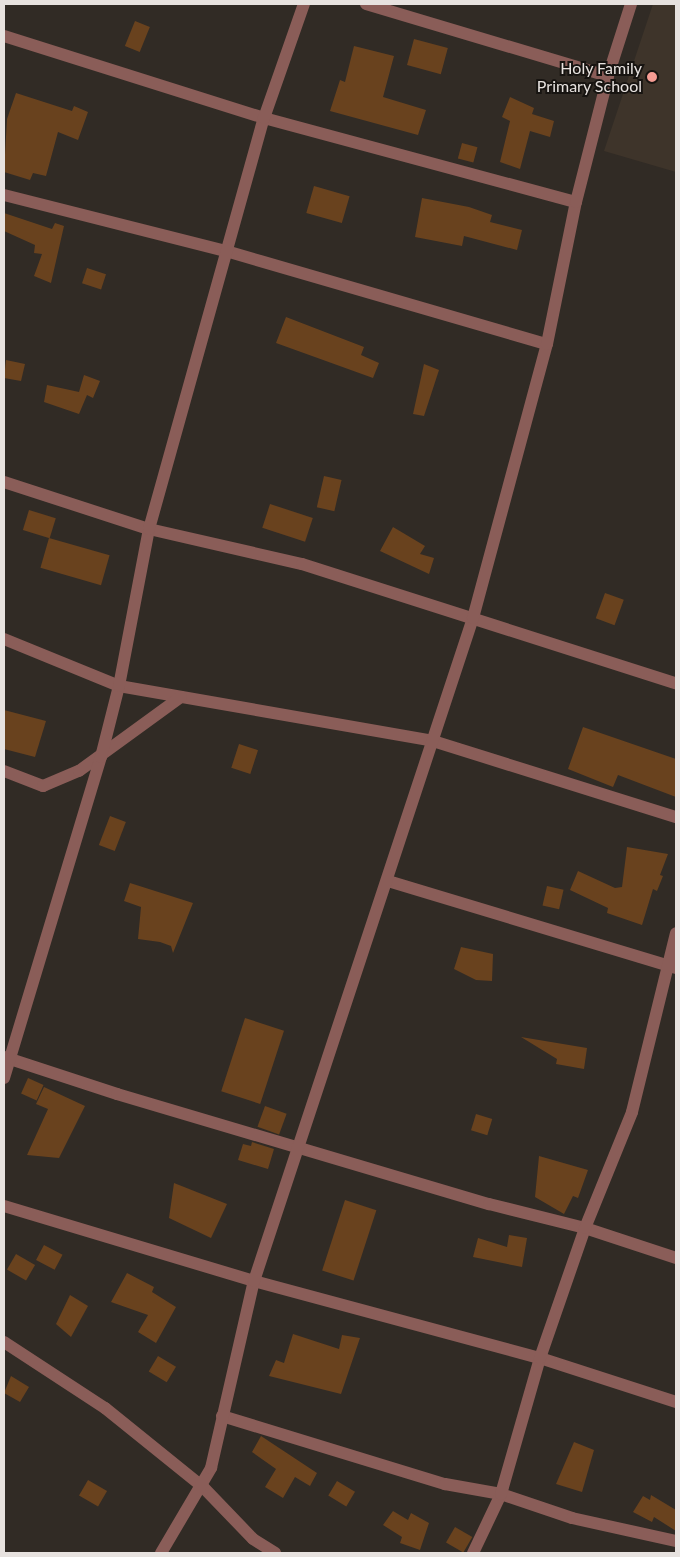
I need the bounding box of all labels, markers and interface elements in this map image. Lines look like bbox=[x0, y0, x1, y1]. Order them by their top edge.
place label: Holy Family Primary School bbox=[536, 58, 642, 96]
marker: Holy Family Primary School bbox=[646, 71, 658, 83]

